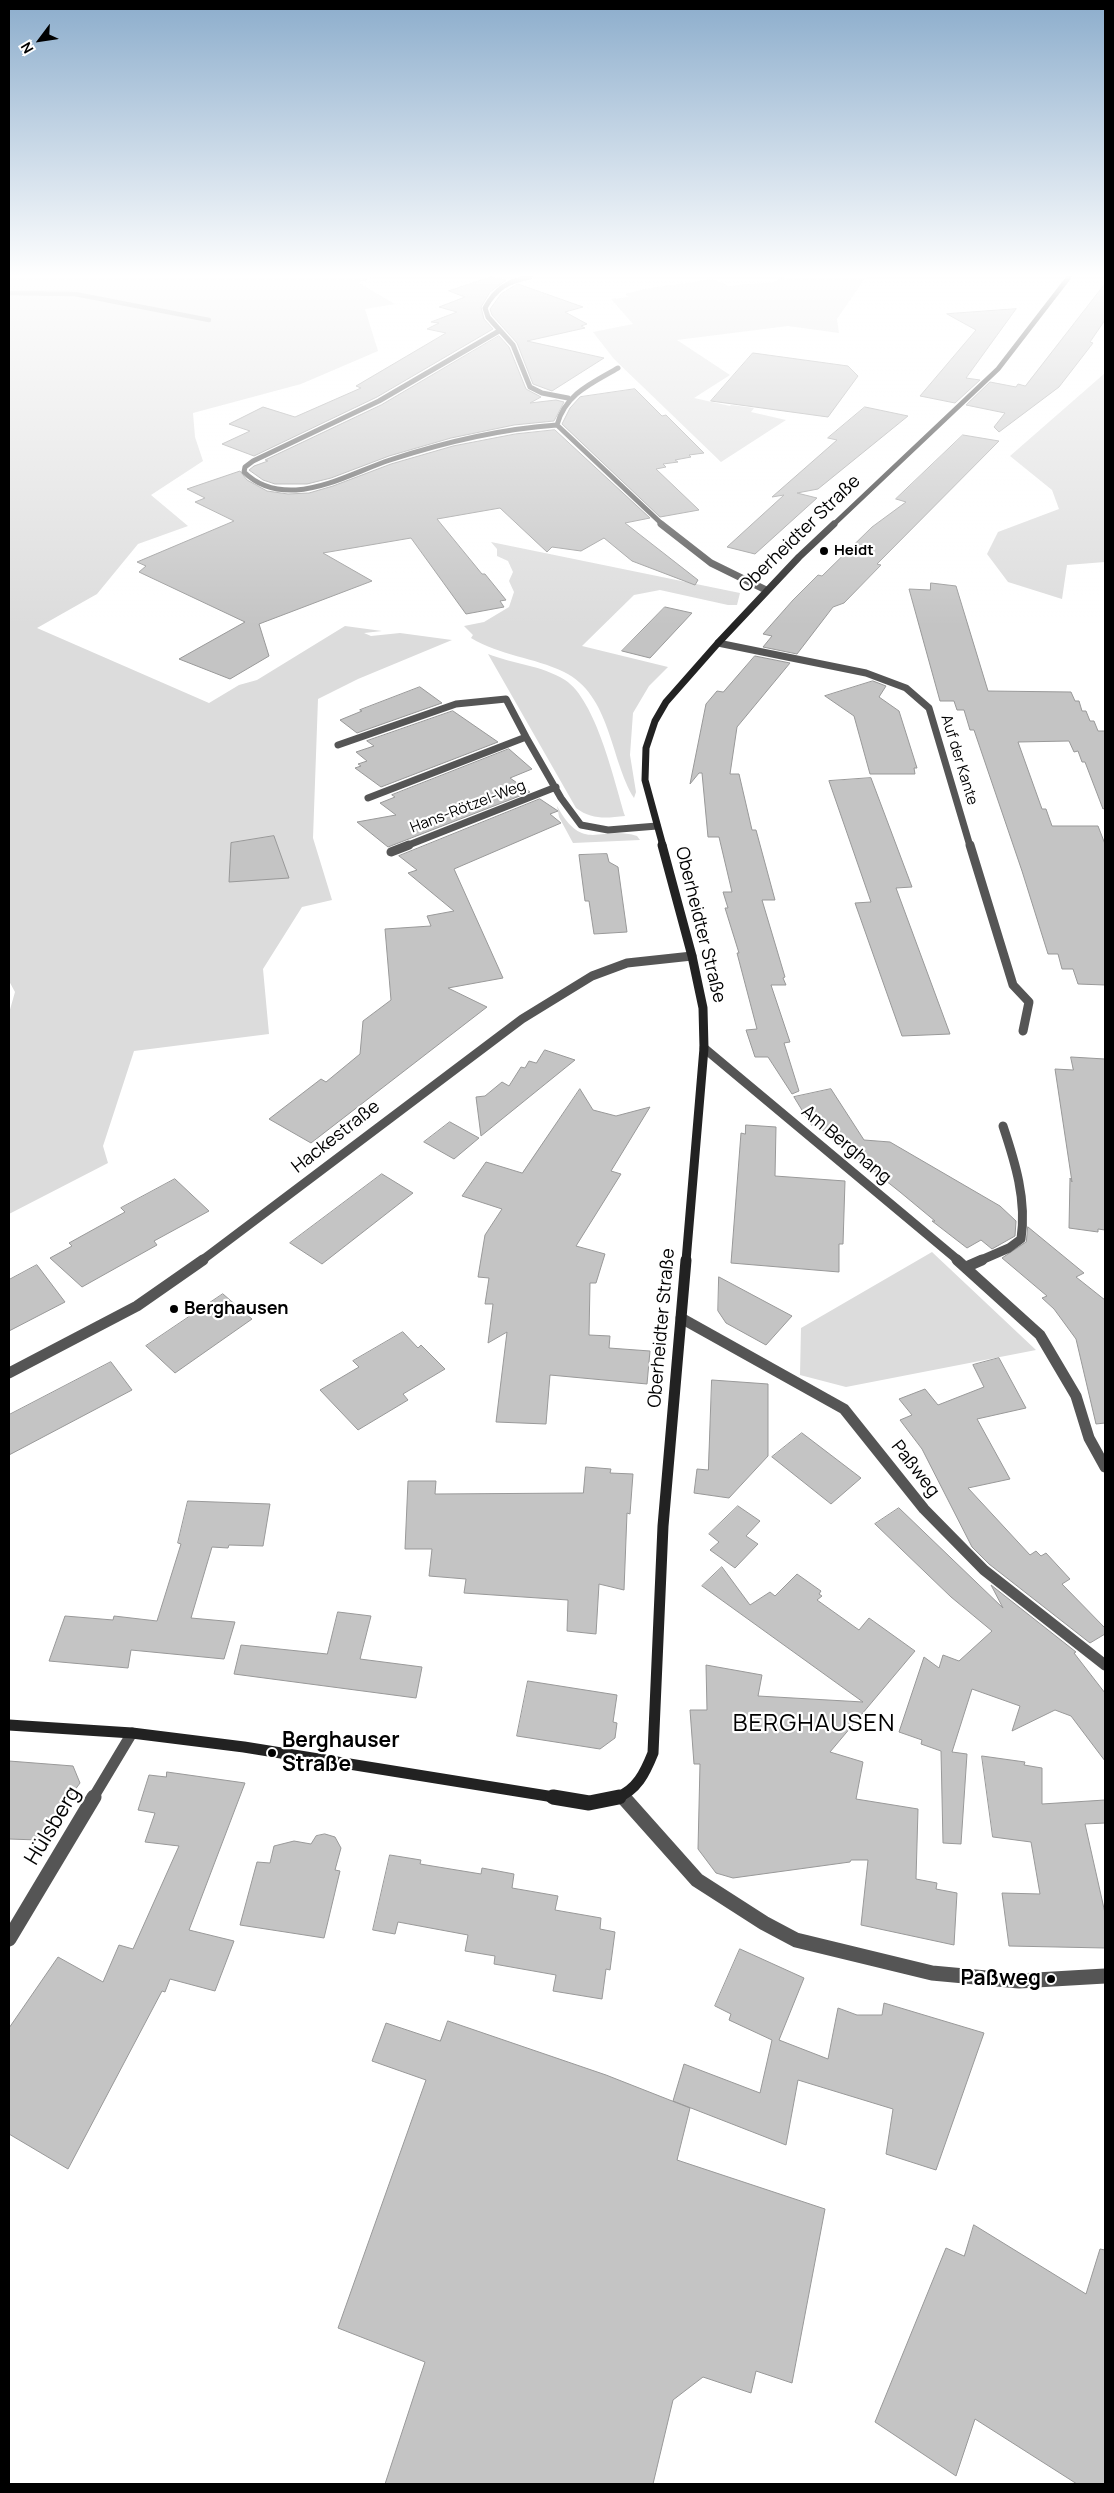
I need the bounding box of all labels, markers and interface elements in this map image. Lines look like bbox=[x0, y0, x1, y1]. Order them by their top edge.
north arrow bbox=[15, 15, 65, 65]
text: N bbox=[16, 39, 37, 57]
street label: Oberheidter Straße bbox=[735, 471, 865, 597]
place label: Heidt bbox=[834, 542, 874, 560]
marker: Heidt bbox=[818, 545, 830, 557]
street label: Auf der Kante bbox=[937, 713, 981, 807]
street label: Hans-Rötzel-Weg bbox=[408, 777, 528, 837]
street label: Oberheidter Straße bbox=[670, 845, 730, 1005]
street label: Hackestraße bbox=[288, 1096, 384, 1178]
street label: Am Berghang bbox=[797, 1101, 895, 1189]
street label: Oberheidter Straße bbox=[644, 1247, 680, 1409]
place label: Berghausen bbox=[184, 1298, 289, 1320]
marker: Berghausen bbox=[168, 1303, 180, 1315]
street label: Paßweg bbox=[886, 1436, 944, 1502]
district label: BERGHAUSEN bbox=[731, 1710, 897, 1738]
place label: Berghauser Straße bbox=[282, 1728, 400, 1778]
marker: Berghauser Straße bbox=[266, 1747, 278, 1759]
street label: Hülsberg bbox=[20, 1782, 86, 1870]
place label: Paßweg bbox=[960, 1966, 1041, 1992]
marker: Paßweg bbox=[1045, 1973, 1057, 1985]

